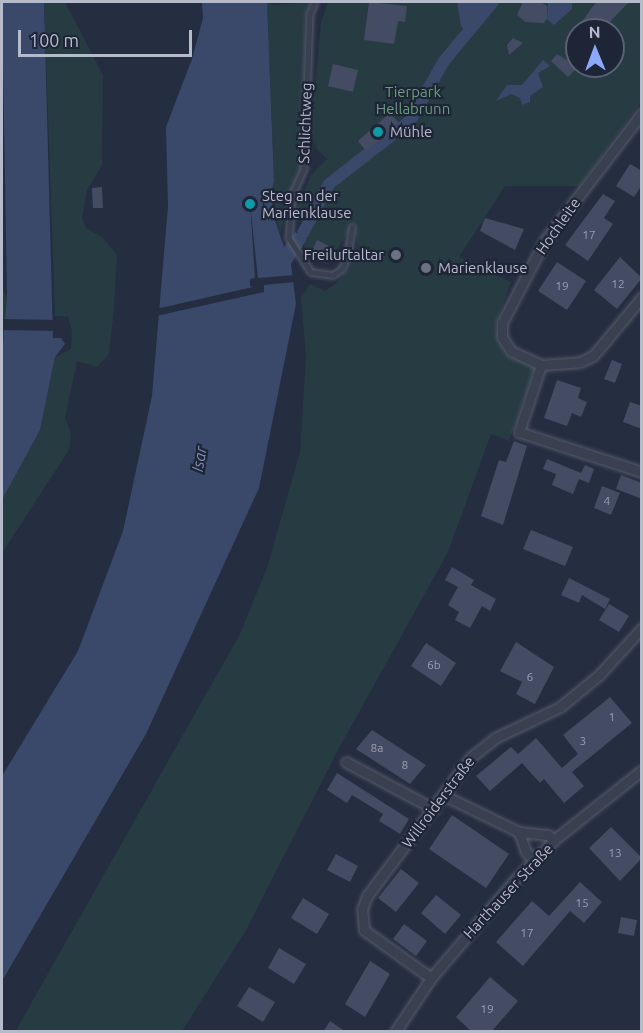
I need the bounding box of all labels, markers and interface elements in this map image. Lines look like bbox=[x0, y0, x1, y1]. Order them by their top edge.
scale bar bbox=[21, 18, 195, 56]
north arrow bbox=[565, 18, 625, 78]
text: N bbox=[589, 23, 601, 41]
text: 100 m bbox=[29, 30, 79, 50]
street label: Schlichtweg bbox=[295, 82, 315, 164]
park label: Tierpark Hellabrunn bbox=[376, 82, 450, 117]
place label: Mühle bbox=[390, 123, 432, 141]
marker: Mühle bbox=[371, 125, 385, 139]
place label: Steg an der Marienklause bbox=[262, 186, 352, 221]
street label: Hochleite bbox=[532, 194, 584, 258]
marker: Steg an der Marienklause bbox=[243, 197, 257, 211]
house number: 17 bbox=[582, 228, 596, 242]
place label: Freiluftaltar bbox=[304, 246, 384, 264]
marker: Freiluftaltar bbox=[389, 248, 403, 262]
place label: Marienklause bbox=[438, 259, 528, 277]
marker: Marienklause bbox=[419, 261, 433, 275]
house number: 12 bbox=[611, 277, 625, 291]
house number: 19 bbox=[555, 279, 569, 293]
water label: Isar bbox=[188, 445, 210, 473]
house number: 4 bbox=[604, 494, 610, 508]
house number: 6b bbox=[427, 658, 441, 672]
house number: 6 bbox=[527, 670, 533, 684]
house number: 1 bbox=[609, 710, 615, 724]
house number: 3 bbox=[580, 734, 586, 748]
house number: 8a bbox=[371, 741, 383, 755]
street label: Willroiderstraße bbox=[398, 753, 478, 851]
house number: 8 bbox=[402, 758, 408, 772]
street label: Harthauser Straße bbox=[459, 840, 557, 942]
house number: 13 bbox=[608, 846, 622, 860]
house number: 15 bbox=[575, 896, 589, 910]
house number: 17 bbox=[520, 926, 534, 940]
house number: 19 bbox=[480, 1002, 494, 1016]

